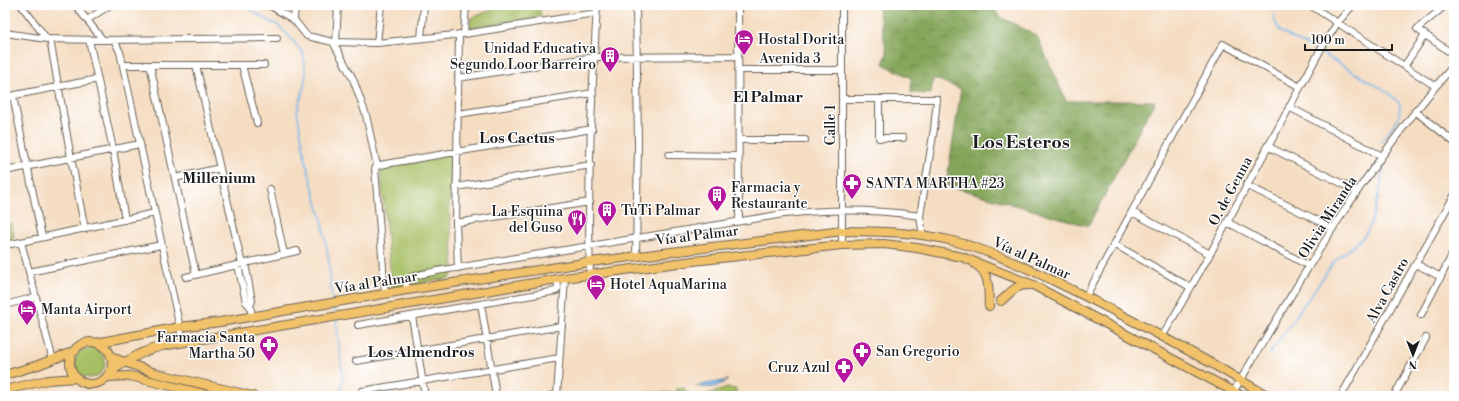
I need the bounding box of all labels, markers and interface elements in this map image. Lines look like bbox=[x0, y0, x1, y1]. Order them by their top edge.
scale bar bbox=[1305, 26, 1392, 52]
hotel icon: Hostal Dorita bbox=[733, 28, 755, 56]
place label: Hostal Dorita bbox=[758, 31, 845, 49]
text: 100 m bbox=[1311, 33, 1345, 48]
place label: Unidad Educativa Segundo Loor Barreiro bbox=[450, 40, 597, 74]
building icon: Unidad Educativa Segundo Loor Barreiro bbox=[599, 45, 621, 73]
street label: Avenida 3 bbox=[758, 50, 821, 68]
district label: El Palmar bbox=[733, 88, 803, 107]
street label: Calle 1 bbox=[822, 105, 840, 145]
district label: Los Cactus bbox=[479, 129, 555, 148]
district label: Los Esteros bbox=[972, 131, 1070, 154]
street label: O. de Genna bbox=[1205, 153, 1257, 229]
district label: Millenium bbox=[182, 169, 256, 188]
pharmacy icon: SANTA MARTHA #23 bbox=[841, 172, 863, 200]
street label: Olivia Miranda bbox=[1294, 172, 1362, 262]
place label: SANTA MARTHA #23 bbox=[866, 175, 1005, 193]
place label: Farmacia y Restaurante bbox=[731, 179, 807, 213]
building icon: Farmacia y Restaurante bbox=[706, 184, 728, 212]
building icon: TuTi Palmar bbox=[596, 199, 618, 227]
place label: TuTi Palmar bbox=[621, 202, 700, 220]
place label: La Esquina del Guso bbox=[491, 203, 564, 237]
restaurant icon: La Esquina del Guso bbox=[566, 208, 588, 236]
street label: Vía al Palmar bbox=[654, 222, 740, 250]
street label: Vía al Palmar bbox=[989, 233, 1073, 284]
street label: Alva Castro bbox=[1362, 254, 1413, 327]
street label: Vía al Palmar bbox=[333, 268, 419, 299]
hotel icon: Hotel AquaMarina bbox=[585, 273, 607, 301]
place label: Hotel AquaMarina bbox=[610, 276, 728, 294]
hotel icon: Manta Airport bbox=[16, 298, 38, 326]
place label: Manta Airport bbox=[41, 301, 132, 319]
place label: Farmacia Santa Martha 50 bbox=[157, 329, 256, 363]
pharmacy icon: Farmacia Santa Martha 50 bbox=[258, 334, 280, 362]
north arrow bbox=[1393, 335, 1433, 375]
pharmacy icon: San Gregorio bbox=[851, 340, 873, 368]
district label: Los Almendros bbox=[368, 343, 474, 362]
place label: San Gregorio bbox=[876, 343, 960, 361]
pharmacy icon: Cruz Azul bbox=[833, 356, 855, 384]
text: N bbox=[1408, 357, 1417, 371]
place label: Cruz Azul bbox=[768, 359, 830, 377]

